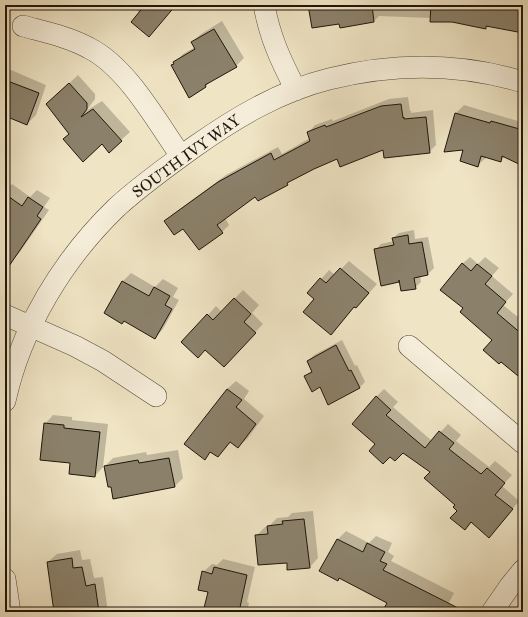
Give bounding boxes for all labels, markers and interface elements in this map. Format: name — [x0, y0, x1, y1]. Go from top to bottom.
street label: SOUTH IVY WAY — [128, 110, 244, 202]

